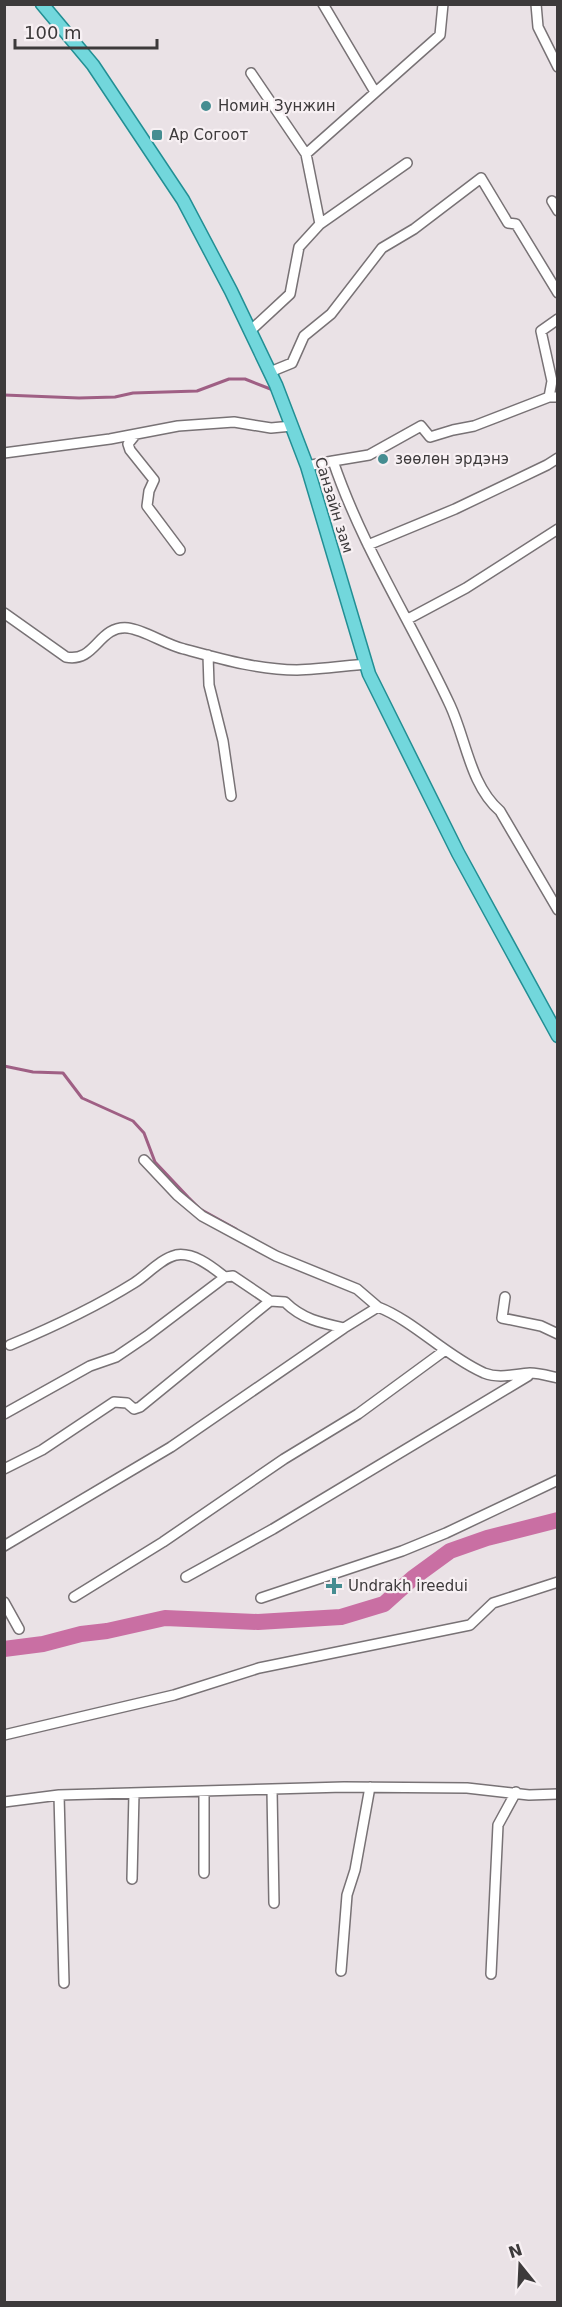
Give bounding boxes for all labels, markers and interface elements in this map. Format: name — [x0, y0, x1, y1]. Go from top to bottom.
scale bar — [15, 12, 158, 50]
text: 100 m — [24, 22, 82, 43]
place label: Номин Зунжин — [218, 97, 335, 115]
marker: Номин Зунжин — [199, 99, 213, 113]
place label: Ар Согоот — [169, 126, 248, 144]
marker: Ар Согоот — [150, 128, 164, 142]
place label: зөөлөн эрдэнэ — [395, 450, 509, 468]
marker: зөөлөн эрдэнэ — [376, 452, 390, 466]
street label: Санзайн зам — [311, 455, 357, 555]
marker: Undrakh ireedui — [325, 1577, 343, 1595]
place label: Undrakh ireedui — [348, 1577, 468, 1595]
north arrow — [490, 2235, 550, 2295]
text: N — [506, 2240, 525, 2262]

